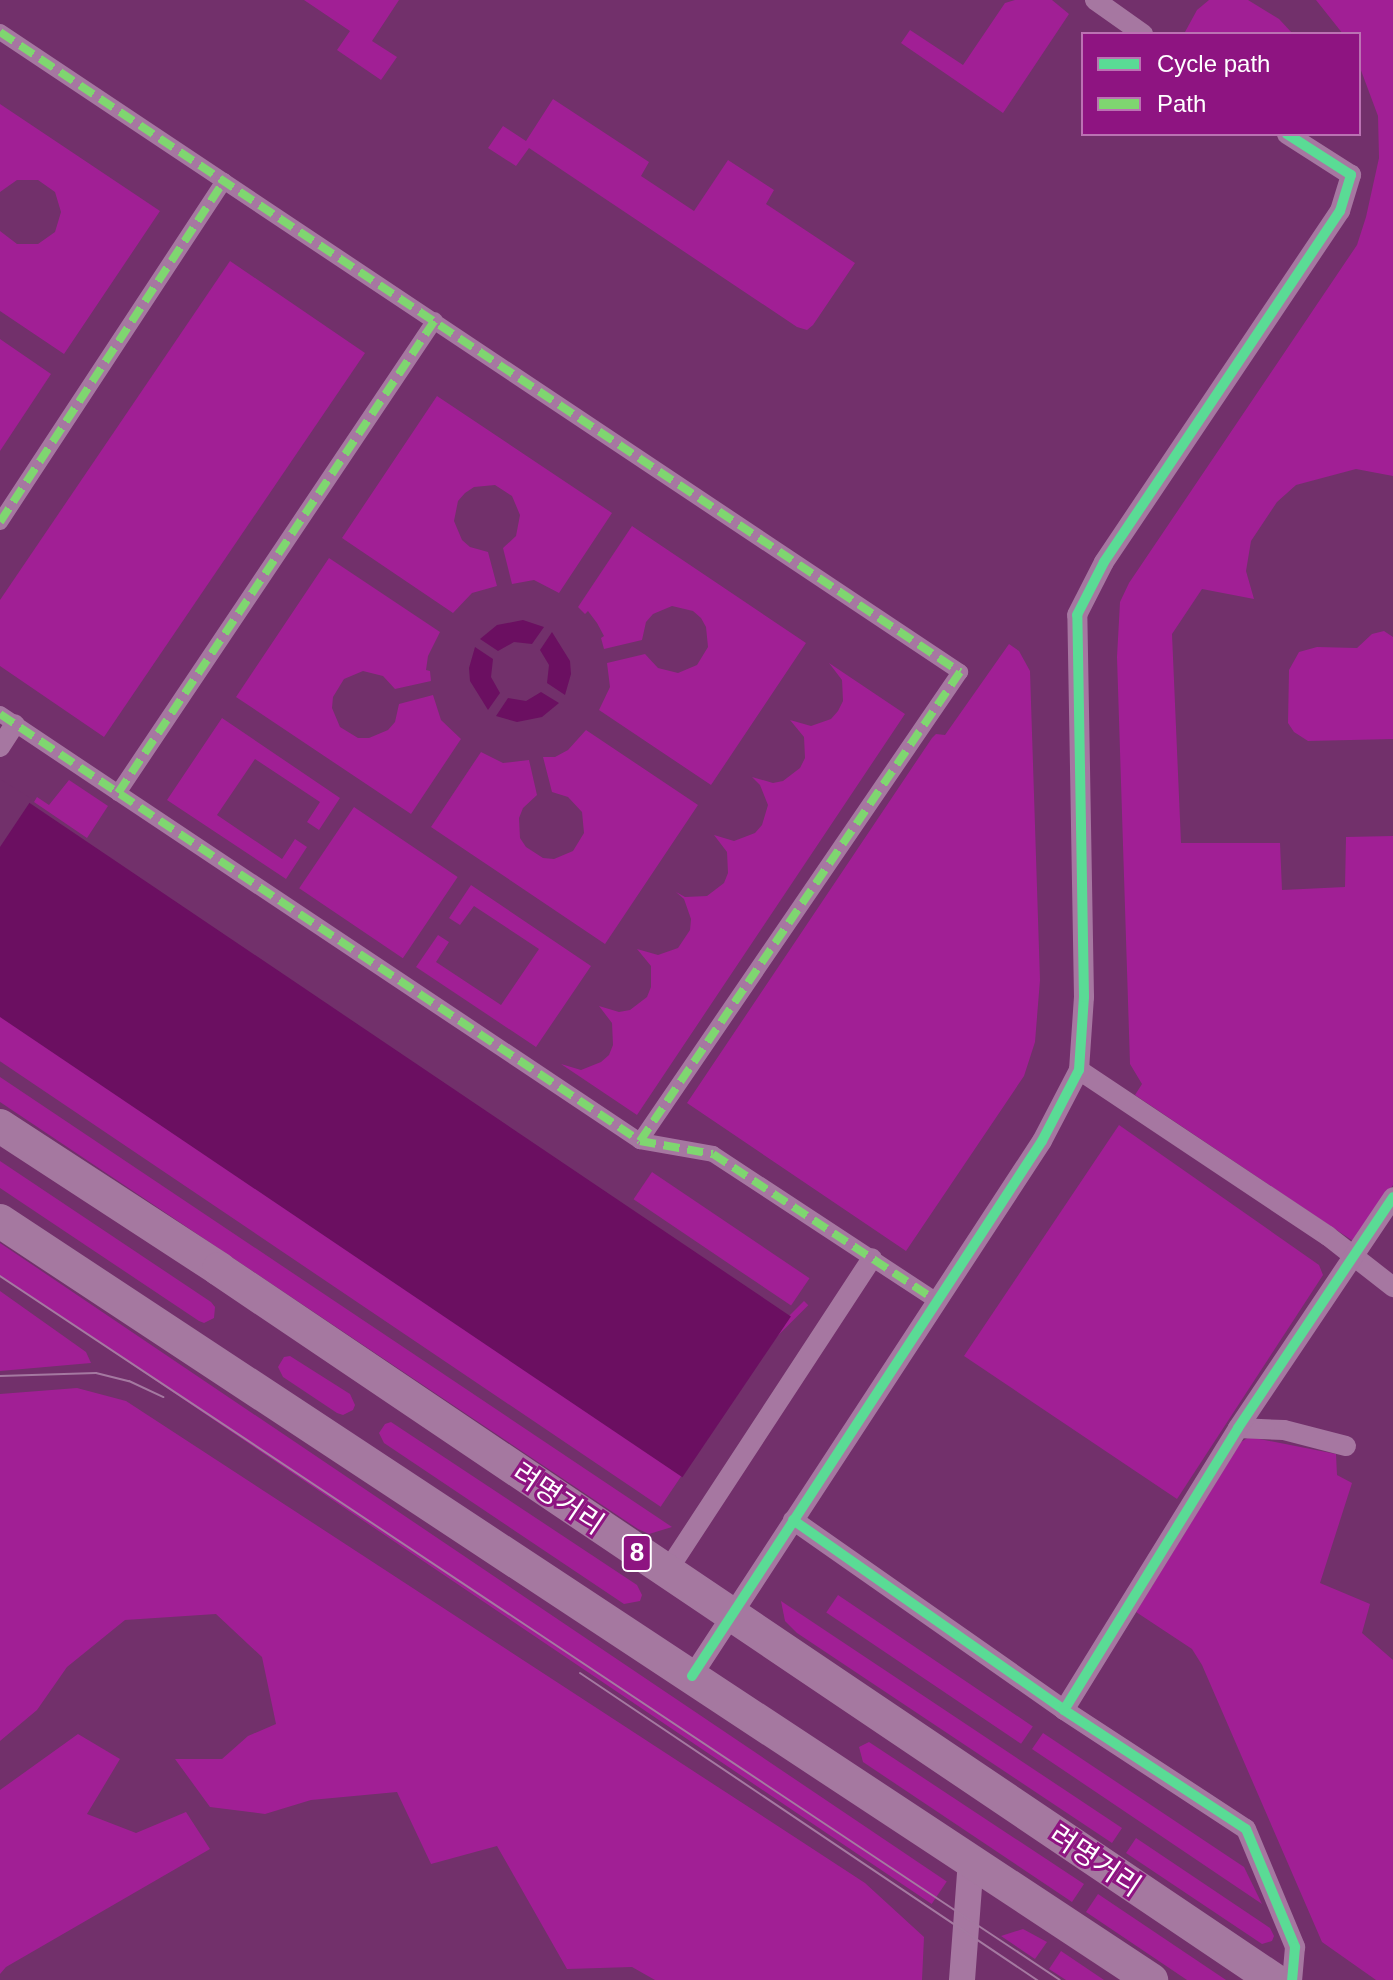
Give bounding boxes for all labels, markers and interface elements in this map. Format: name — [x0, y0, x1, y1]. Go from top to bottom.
legend — [1081, 32, 1361, 136]
text: Cycle path — [1157, 50, 1270, 77]
text: Path — [1157, 90, 1206, 117]
street label: 려명거리 — [506, 1456, 610, 1542]
road number: 8 — [621, 1531, 653, 1575]
street label: 려명거리 — [1043, 1818, 1147, 1904]

